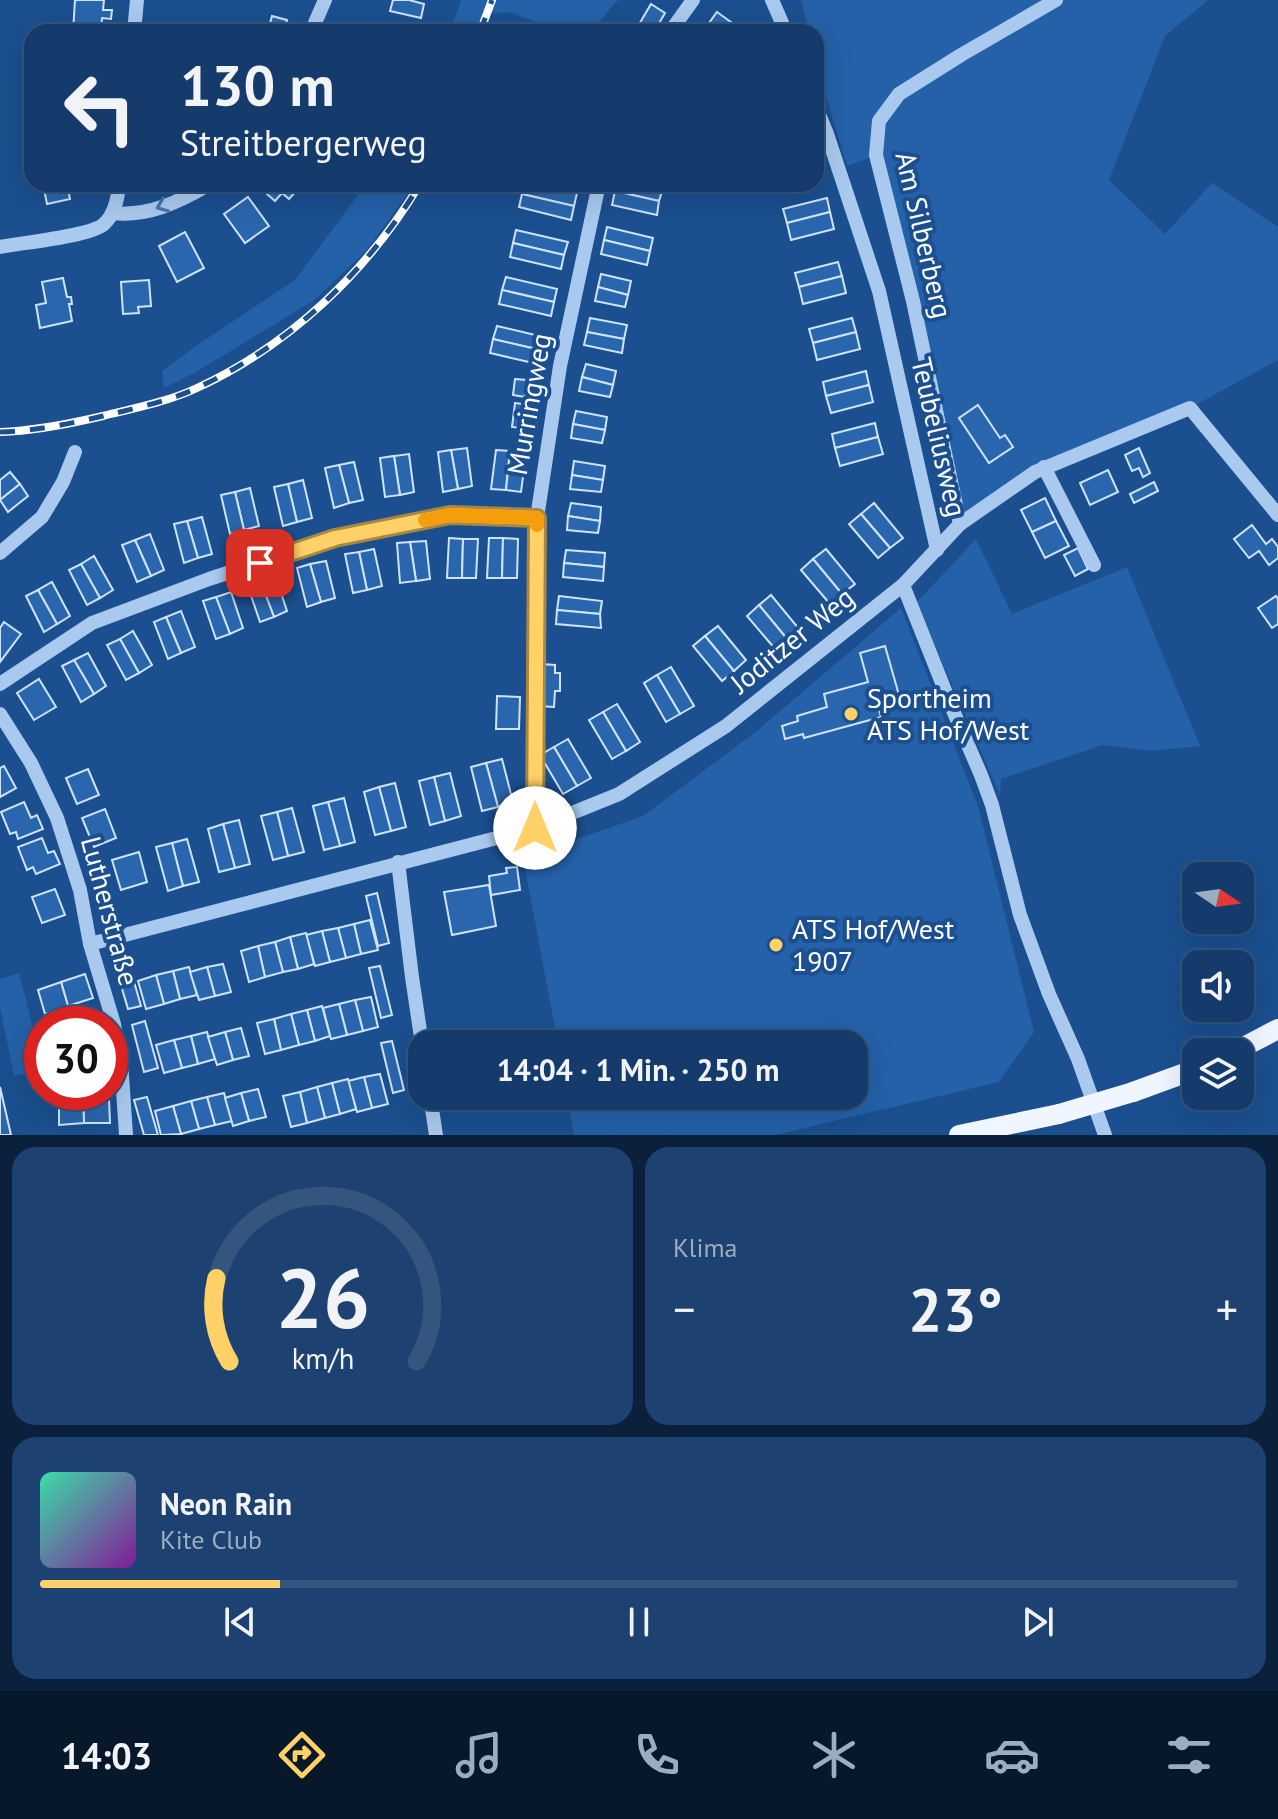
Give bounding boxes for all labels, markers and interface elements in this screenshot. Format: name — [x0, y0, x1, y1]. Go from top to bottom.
text: 130 m — [180, 49, 335, 121]
icon: left — [48, 56, 152, 160]
text: Streitbergerweg — [180, 119, 427, 166]
street label: Am Silberberg — [887, 148, 962, 322]
one-way arrow — [156, 197, 170, 213]
street label: Murringweg — [498, 330, 559, 478]
street label: Teubeliusweg — [903, 354, 976, 520]
pin — [226, 529, 294, 597]
icon: arrive — [238, 541, 282, 585]
street label: Joditzer Weg — [721, 578, 861, 701]
place label: Sportheim ATS Hof/West — [867, 679, 1030, 748]
marker: Sportheim ATS Hof/West — [842, 705, 860, 723]
position arrow — [493, 786, 577, 870]
street label: Lutherstraße — [73, 832, 148, 990]
north arrow — [1182, 862, 1254, 934]
map controls — [1182, 862, 1254, 1110]
place label: ATS Hof/West 1907 — [792, 910, 955, 979]
marker: ATS Hof/West 1907 — [767, 936, 785, 954]
button: sound — [1182, 950, 1254, 1022]
speed limit sign: 30 — [24, 1006, 128, 1110]
button: layers — [1182, 1038, 1254, 1110]
text: 14:04 · 1 Min. · 250 m — [497, 1050, 779, 1089]
text: Klima — [673, 1231, 737, 1264]
text: 26 — [275, 1243, 370, 1351]
text: 23° — [908, 1270, 1003, 1348]
text: − — [673, 1280, 695, 1337]
text: + — [1216, 1280, 1238, 1337]
text: km/h — [291, 1340, 354, 1377]
text: Neon Rain — [160, 1484, 292, 1523]
text: Kite Club — [160, 1523, 262, 1556]
icon: previous — [218, 1600, 262, 1644]
icon: pause — [617, 1600, 661, 1644]
icon: next — [1016, 1600, 1060, 1644]
icon: directions — [274, 1727, 330, 1783]
icon: music — [451, 1727, 507, 1783]
icon: phone — [629, 1727, 685, 1783]
icon: climate — [806, 1727, 862, 1783]
icon: car — [984, 1727, 1040, 1783]
icon: filters — [1161, 1727, 1217, 1783]
text: 14:03 — [61, 1732, 152, 1779]

